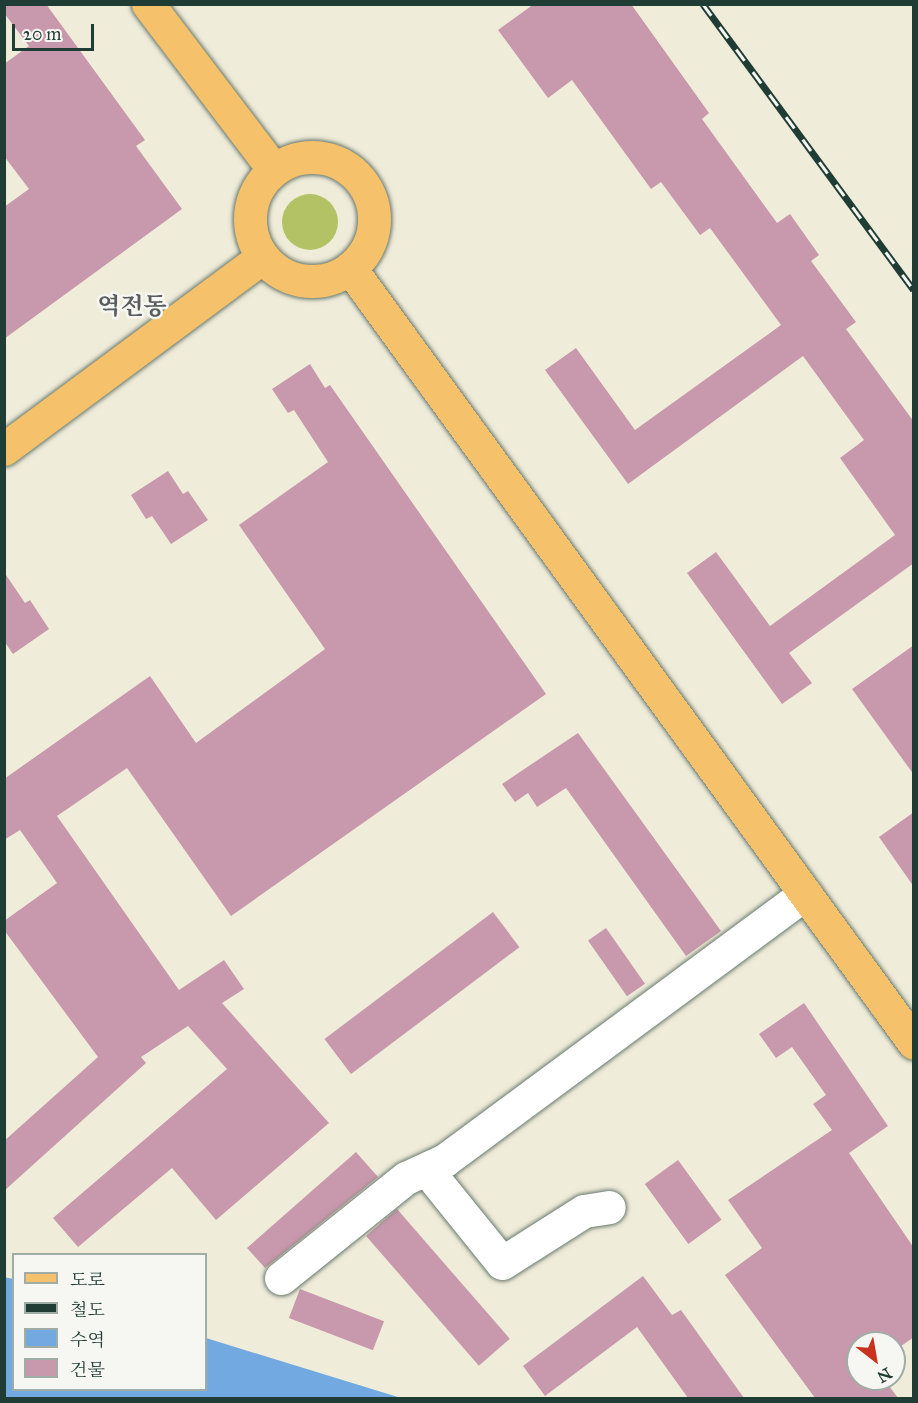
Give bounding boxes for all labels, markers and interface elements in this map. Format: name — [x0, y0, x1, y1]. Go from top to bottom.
scale bar — [15, 12, 98, 50]
text: 20 m — [23, 23, 61, 45]
district label: 역전동 — [97, 293, 167, 321]
legend — [12, 1253, 207, 1391]
text: 도로 — [70, 1269, 105, 1291]
text: 철도 — [70, 1299, 105, 1321]
text: 수역 — [70, 1329, 105, 1351]
north arrow — [846, 1331, 906, 1391]
text: 건물 — [70, 1359, 105, 1381]
text: N — [874, 1363, 895, 1387]

